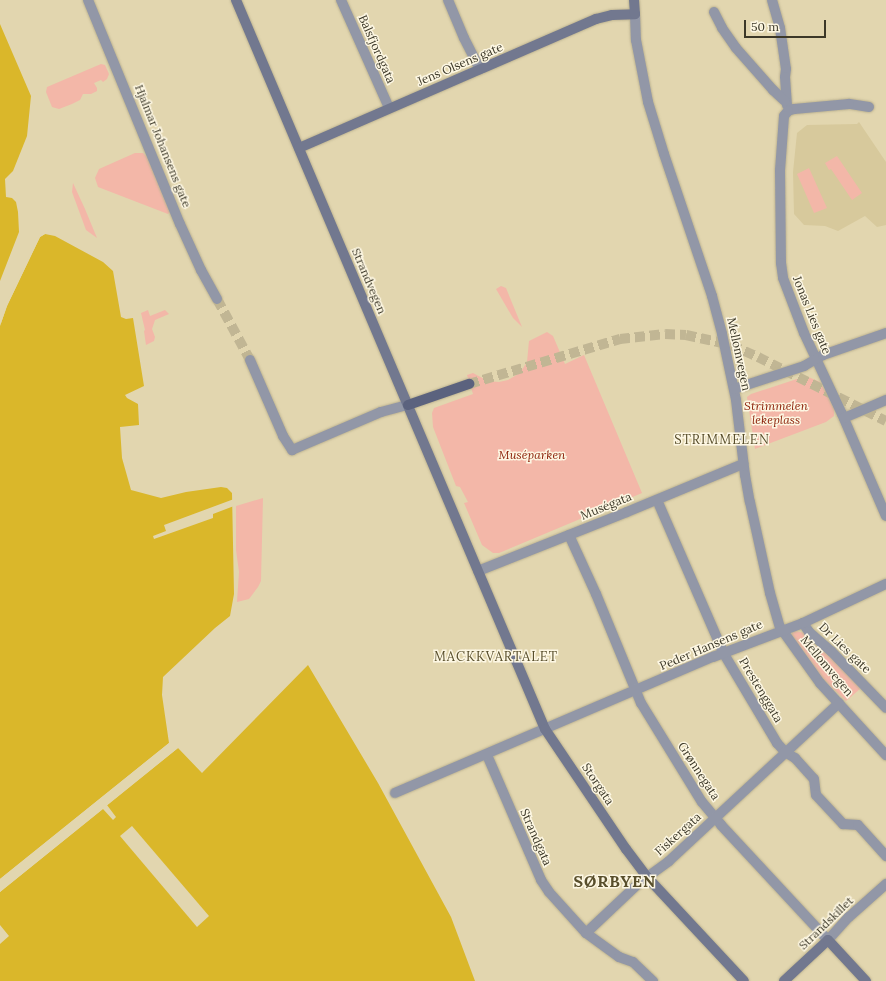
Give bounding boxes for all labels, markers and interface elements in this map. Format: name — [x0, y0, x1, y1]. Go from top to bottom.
scale bar — [746, 12, 828, 38]
street label: Balsfjordgata — [356, 13, 398, 85]
text: 50 m — [751, 19, 779, 34]
street label: Jens Olsens gate — [415, 39, 505, 89]
street label: Hjalmar Johansens gate — [132, 83, 194, 209]
street label: Strandvegen — [349, 246, 389, 316]
street label: Jonas Lies gate — [790, 274, 834, 356]
street label: Mellomvegen — [724, 316, 754, 392]
park label: Strimmelen lekeplass — [744, 399, 808, 427]
district label: STRIMMELEN — [674, 432, 770, 448]
park label: Muséparken — [498, 448, 566, 462]
street label: Muségata — [578, 489, 634, 523]
street label: Peder Hansens gate — [657, 617, 765, 673]
street label: Dr Lies gate — [816, 620, 874, 676]
street label: Mellomvegen — [798, 633, 856, 699]
district label: MACKKVARTALET — [434, 649, 558, 665]
street label: Prestenggata — [736, 655, 786, 725]
street label: Grønnegata — [675, 739, 723, 803]
street label: Storgata — [579, 760, 617, 808]
street label: Strandgata — [517, 806, 555, 868]
street label: Fiskergata — [652, 810, 704, 858]
district label: SØRBYEN — [574, 871, 656, 891]
street label: Strandskillet — [796, 893, 856, 953]

